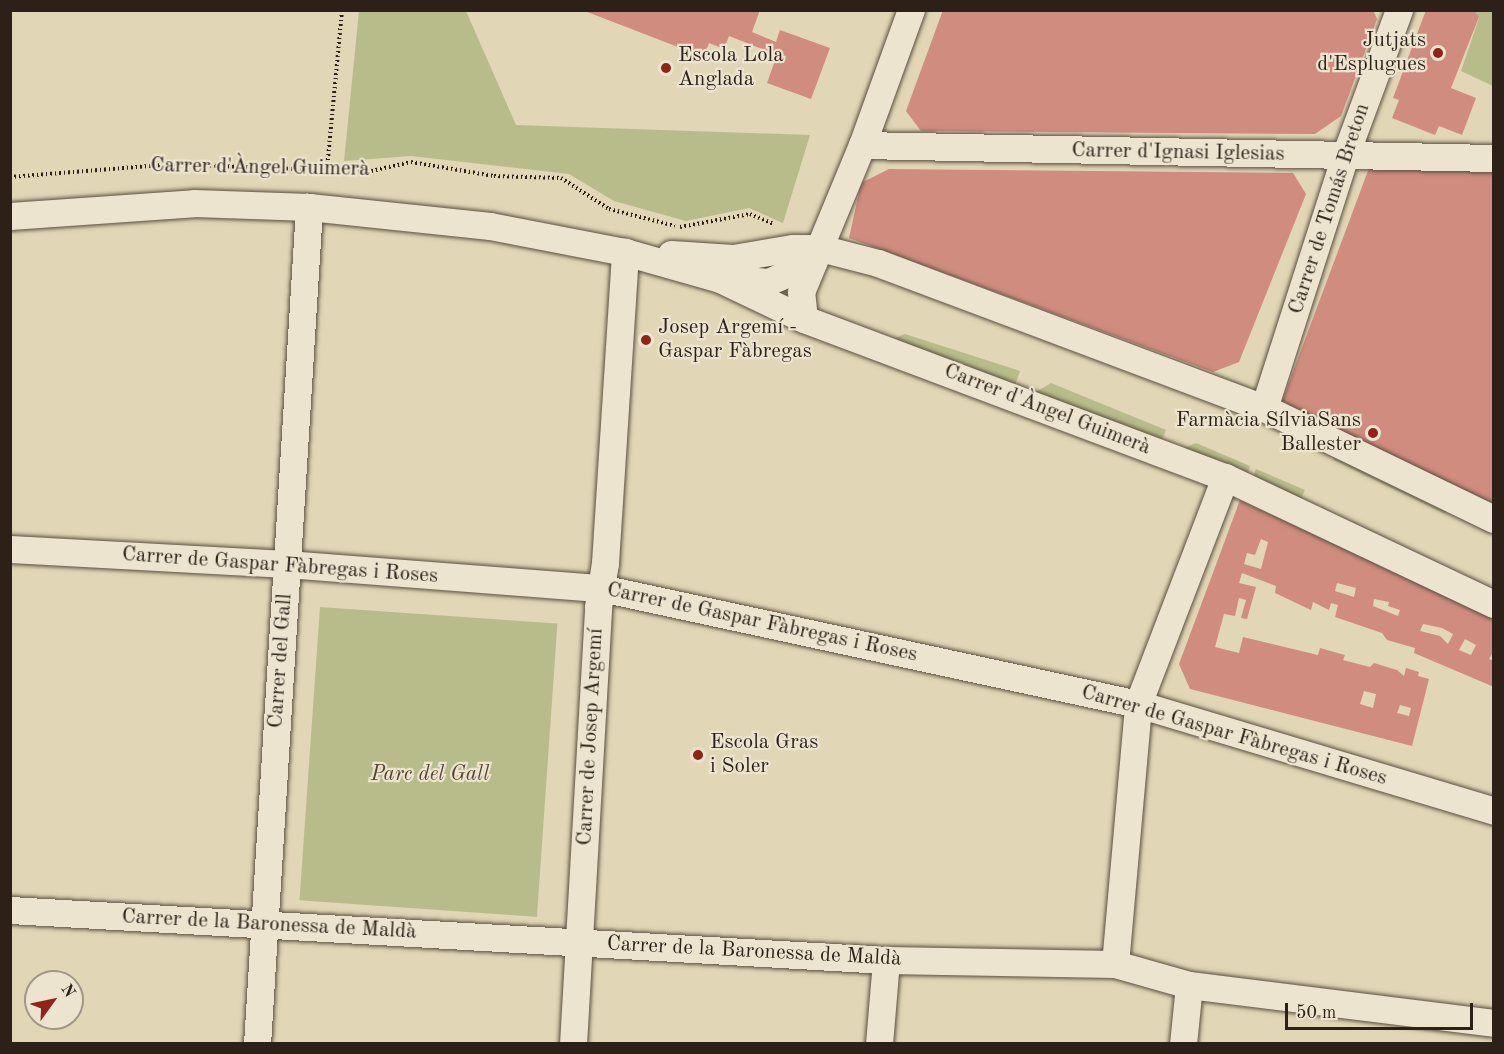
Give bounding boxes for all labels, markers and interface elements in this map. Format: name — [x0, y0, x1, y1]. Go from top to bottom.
place label: Jutjats d'Esplugues — [1317, 28, 1426, 78]
place label: Escola Lola Anglada — [678, 43, 784, 93]
marker: Jutjats d'Esplugues — [1431, 46, 1445, 60]
marker: Escola Lola Anglada — [659, 61, 673, 75]
street label: Carrer de Tomás Breton — [1284, 100, 1376, 318]
street label: Carrer d'Ignasi Iglesias — [1071, 139, 1285, 167]
street label: Carrer d'Àngel Guimerà — [150, 153, 370, 183]
place label: Josep Argemí - Gaspar Fàbregas — [658, 315, 812, 365]
marker: Josep Argemí - Gaspar Fàbregas — [639, 333, 653, 347]
street label: Carrer d'Àngel Guimerà — [940, 359, 1154, 461]
place label: Farmàcia SílviaSans Ballester — [1176, 408, 1361, 458]
marker: Farmàcia SílviaSans Ballester — [1366, 426, 1380, 440]
street label: Carrer de Gaspar Fàbregas i Roses — [121, 542, 439, 590]
street label: Carrer de Gaspar Fàbregas i Roses — [604, 578, 920, 668]
street label: Carrer del Gall — [264, 593, 298, 729]
street label: Carrer de Josep Argemí — [573, 628, 609, 846]
street label: Carrer de Gaspar Fàbregas i Roses — [1078, 680, 1390, 792]
place label: Escola Gras i Soler — [710, 730, 818, 780]
marker: Escola Gras i Soler — [691, 748, 705, 762]
park label: Parc del Gall — [371, 762, 489, 788]
street label: Carrer de la Baronessa de Maldà — [121, 905, 417, 945]
street label: Carrer de la Baronessa de Maldà — [606, 932, 902, 972]
north arrow — [24, 970, 84, 1030]
text: N — [57, 982, 77, 1001]
scale bar — [1288, 991, 1476, 1029]
text: 50 m — [1296, 1004, 1336, 1022]

